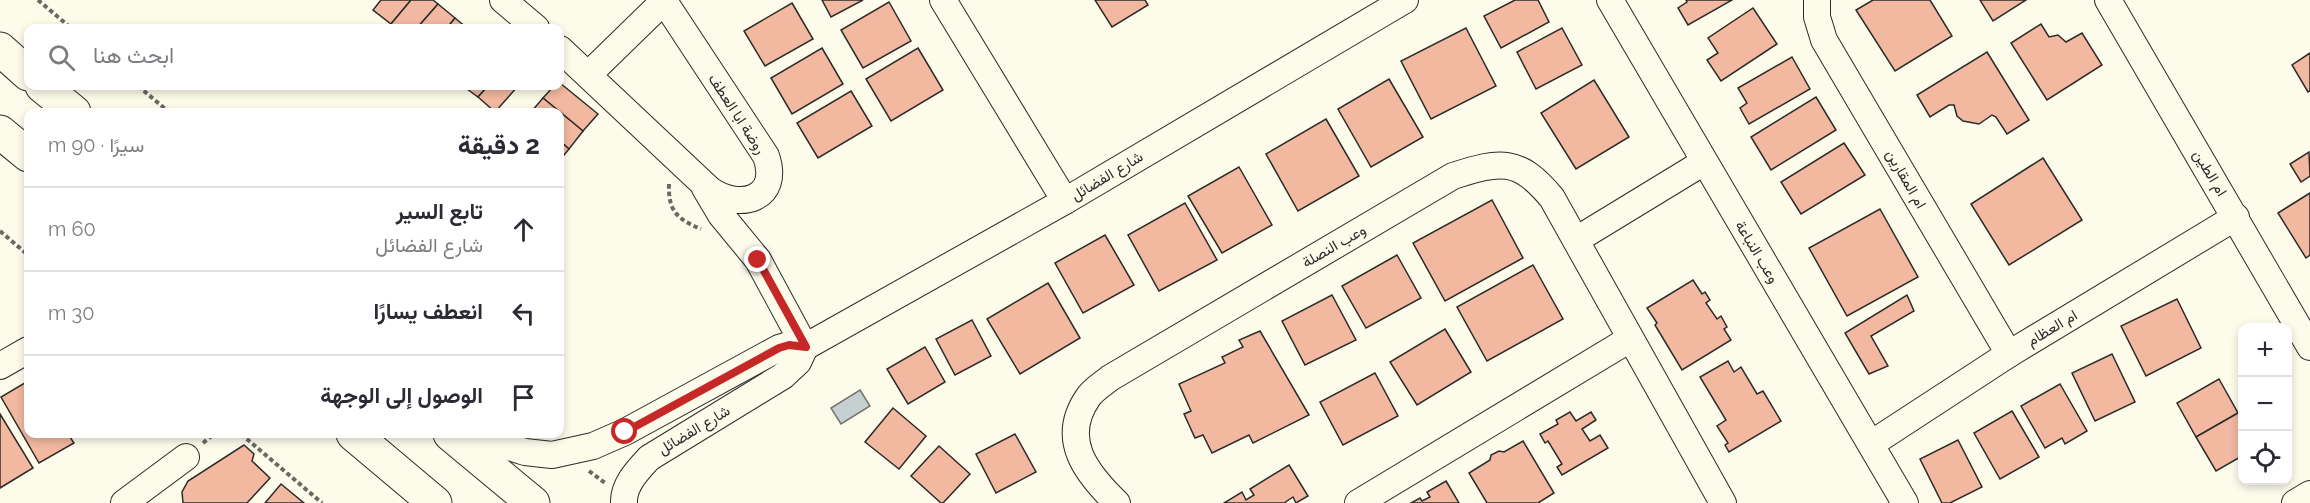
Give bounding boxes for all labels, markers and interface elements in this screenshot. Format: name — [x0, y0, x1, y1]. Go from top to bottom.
search box — [24, 24, 564, 90]
icon: search — [45, 41, 78, 74]
text: ابحث هنا — [93, 42, 174, 68]
street label: روضة ابا العطف — [704, 71, 770, 157]
text: 2 دقيقة — [458, 130, 540, 160]
text: سيرًا · 90 m — [48, 133, 144, 157]
street label: ام المقارين — [1881, 146, 1930, 212]
street label: شارع الفضائل — [1068, 147, 1147, 206]
street label: ام الطين — [2188, 147, 2231, 200]
text: تابع السير — [396, 198, 483, 224]
icon: ahead — [507, 213, 540, 246]
text: 60 m — [48, 217, 96, 241]
street label: وعب النباعة — [1731, 217, 1783, 287]
street label: وعب النصلة — [1299, 221, 1369, 271]
text: شارع الفضائل — [375, 233, 483, 257]
route end — [744, 246, 770, 272]
icon: left — [507, 297, 540, 330]
text: انعطف يسارًا — [374, 298, 483, 324]
text: 30 m — [48, 301, 94, 325]
street label: ام العظام — [2024, 306, 2081, 351]
map controls — [2238, 323, 2292, 485]
button: + — [2238, 323, 2292, 377]
button: − — [2238, 377, 2292, 431]
icon: arrive — [507, 381, 540, 414]
text: الوصول إلى الوجهة — [320, 382, 483, 408]
street label: شارع الفضائل — [655, 401, 734, 460]
route start — [611, 418, 637, 444]
button: locate — [2238, 431, 2292, 485]

